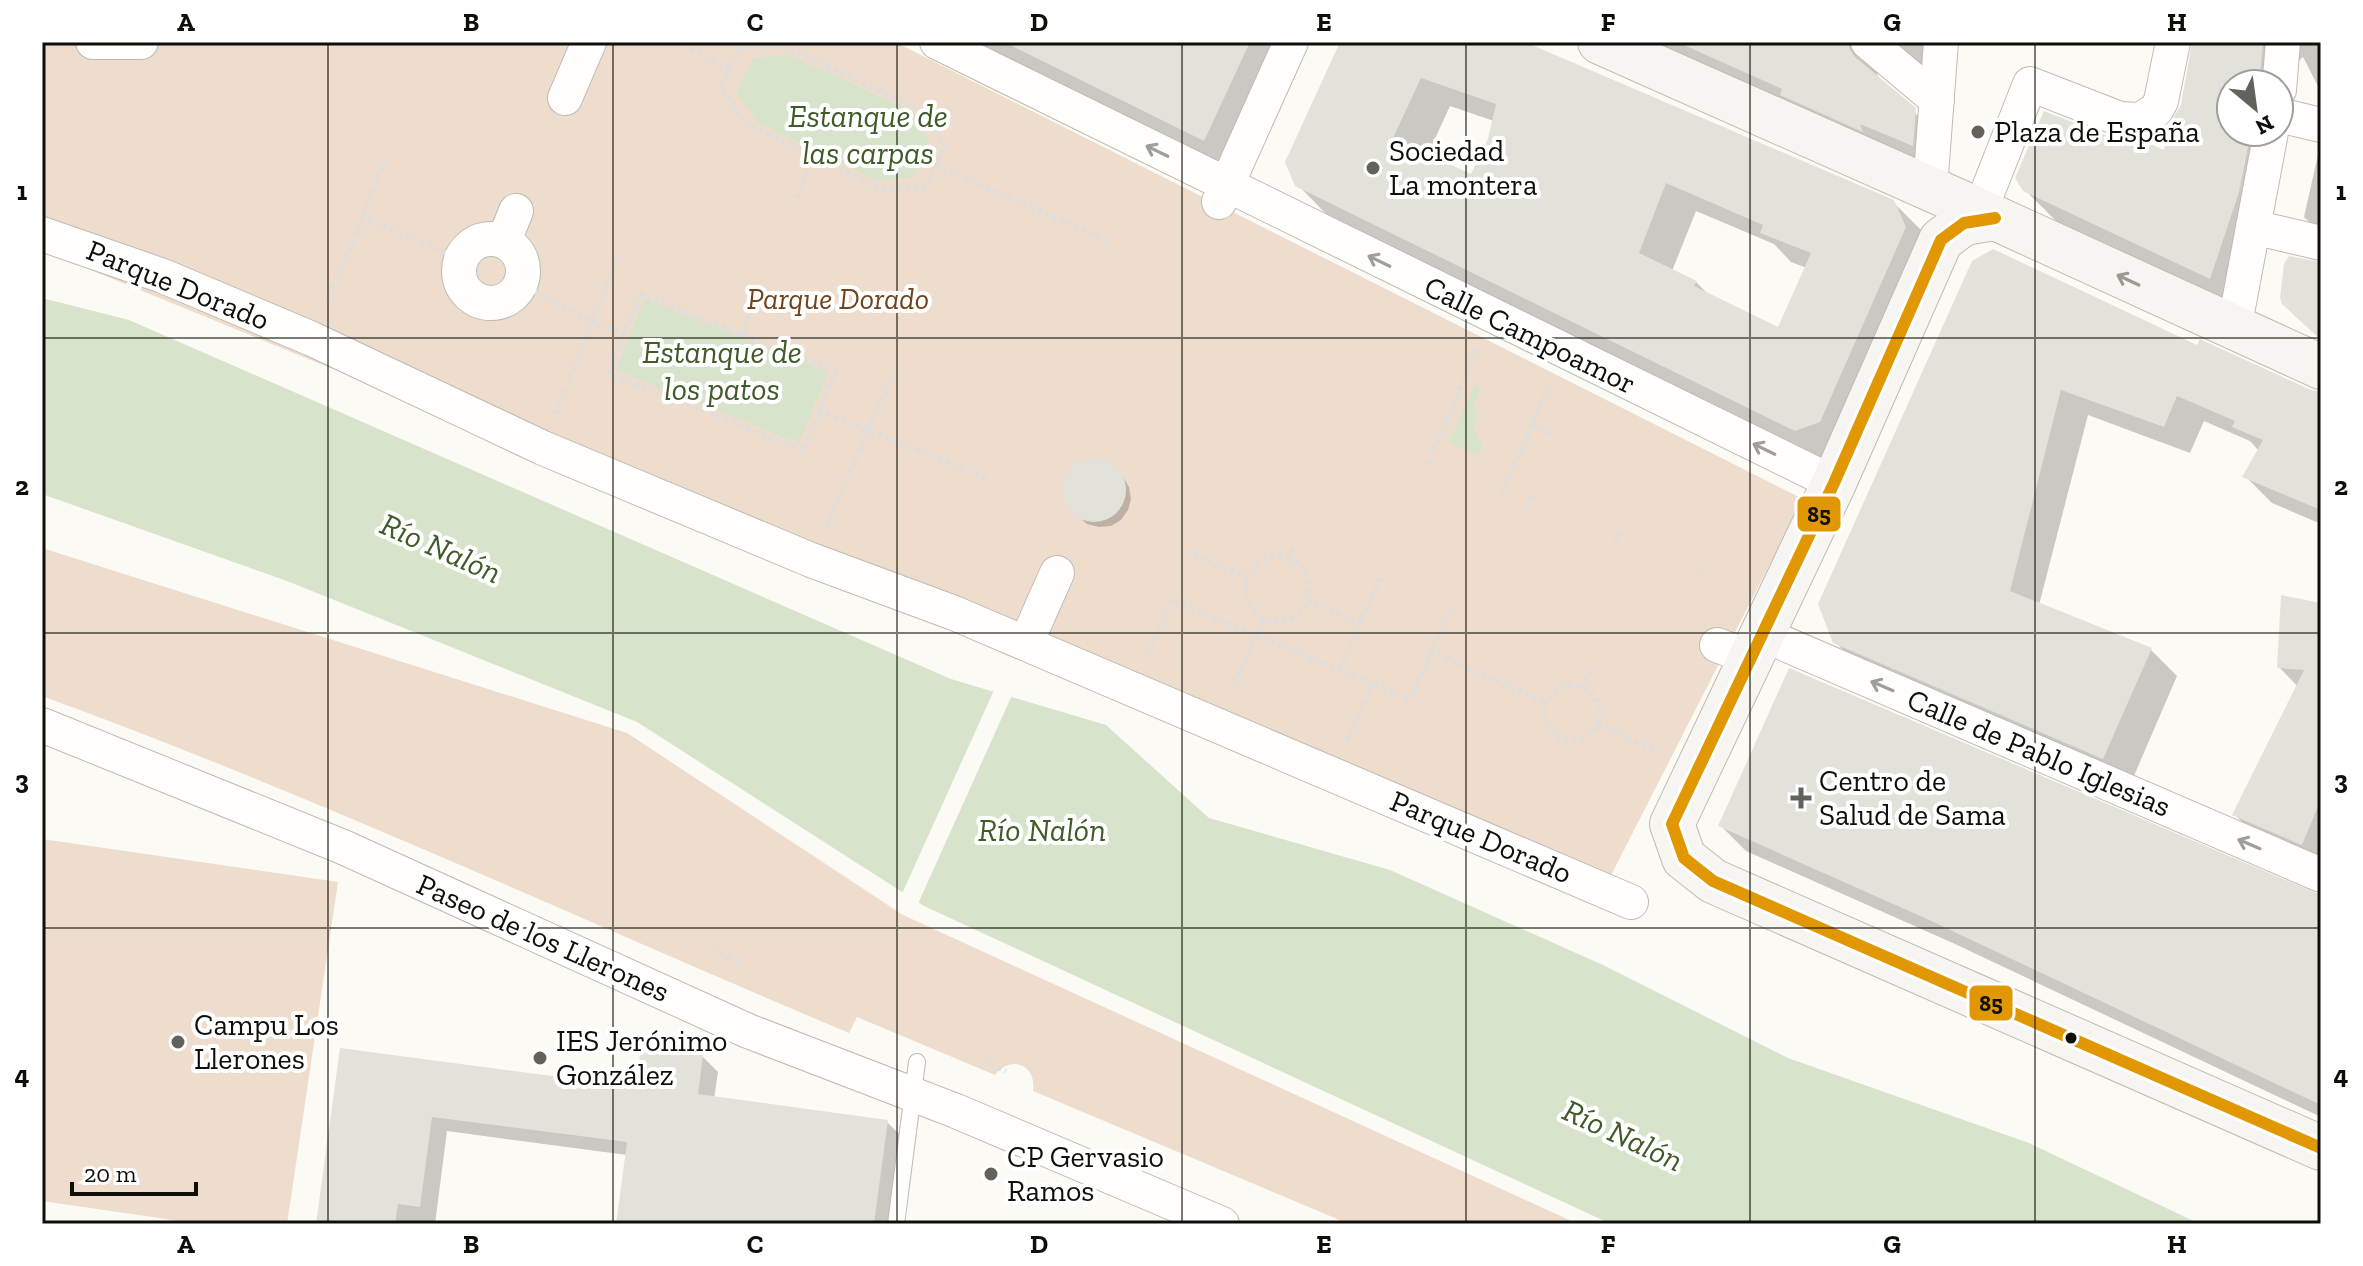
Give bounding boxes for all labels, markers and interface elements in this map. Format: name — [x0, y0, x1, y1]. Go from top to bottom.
text: A — [177, 6, 195, 38]
text: B — [463, 6, 479, 38]
text: C — [747, 6, 763, 38]
text: D — [1030, 6, 1048, 38]
text: E — [1316, 6, 1332, 38]
text: F — [1601, 6, 1616, 38]
text: G — [1883, 6, 1901, 38]
text: H — [2167, 6, 2187, 38]
north arrow — [2215, 68, 2295, 148]
water label: Estanque de las carpas — [788, 97, 948, 172]
text: N — [2250, 109, 2278, 141]
place label: Plaza de España — [1994, 114, 2200, 150]
marker: Plaza de España — [1969, 123, 1987, 141]
place label: Sociedad La montera — [1389, 133, 1537, 203]
one-way arrow — [1145, 143, 1169, 158]
marker: Sociedad La montera — [1364, 159, 1382, 177]
text: 1 — [17, 175, 28, 207]
text: 1 — [2336, 175, 2347, 207]
street label: Parque Dorado — [82, 232, 274, 338]
one-way arrow — [1368, 252, 1392, 268]
street label: Calle Campoamor — [1418, 268, 1642, 402]
one-way arrow — [2116, 272, 2140, 287]
park label: Parque Dorado — [747, 281, 929, 317]
water label: Estanque de los patos — [642, 333, 802, 408]
one-way arrow — [1752, 441, 1776, 456]
text: 2 — [15, 470, 29, 502]
text: 2 — [2334, 470, 2348, 502]
line badge: 85 — [1796, 495, 1842, 533]
text: 85 — [1807, 501, 1831, 528]
water label: Río Nalón — [375, 505, 507, 591]
one-way arrow — [1870, 677, 1895, 692]
street label: Calle de Pablo Iglesias — [1902, 681, 2176, 825]
place label: Centro de Salud de Sama — [1819, 763, 2006, 833]
text: 3 — [15, 764, 29, 796]
text: 3 — [2334, 764, 2348, 796]
street label: Parque Dorado — [1385, 783, 1577, 891]
marker: Centro de Salud de Sama — [1790, 787, 1812, 809]
water label: Río Nalón — [978, 811, 1106, 849]
one-way arrow — [2238, 836, 2262, 851]
street label: Paseo de los Llerones — [411, 866, 675, 1010]
line badge: 85 — [1968, 984, 2014, 1022]
text: 85 — [1979, 990, 2003, 1017]
place label: Campu Los Llerones — [194, 1007, 339, 1077]
place label: IES Jerónimo González — [556, 1023, 727, 1093]
unlabelled marker — [2063, 1030, 2079, 1046]
marker: Campu Los Llerones — [169, 1033, 187, 1051]
marker: IES Jerónimo González — [531, 1049, 549, 1067]
text: 4 — [15, 1059, 30, 1091]
text: 4 — [2334, 1059, 2349, 1091]
water label: Río Nalón — [1557, 1091, 1689, 1179]
place label: CP Gervasio Ramos — [1007, 1139, 1164, 1209]
scale bar — [72, 1146, 196, 1196]
text: 20 m — [84, 1159, 137, 1188]
marker: CP Gervasio Ramos — [982, 1165, 1000, 1183]
text: A — [177, 1228, 195, 1260]
text: B — [463, 1228, 479, 1260]
text: C — [747, 1228, 763, 1260]
text: D — [1030, 1228, 1048, 1260]
text: E — [1316, 1228, 1332, 1260]
text: F — [1601, 1228, 1616, 1260]
text: G — [1883, 1228, 1901, 1260]
text: H — [2167, 1228, 2187, 1260]

